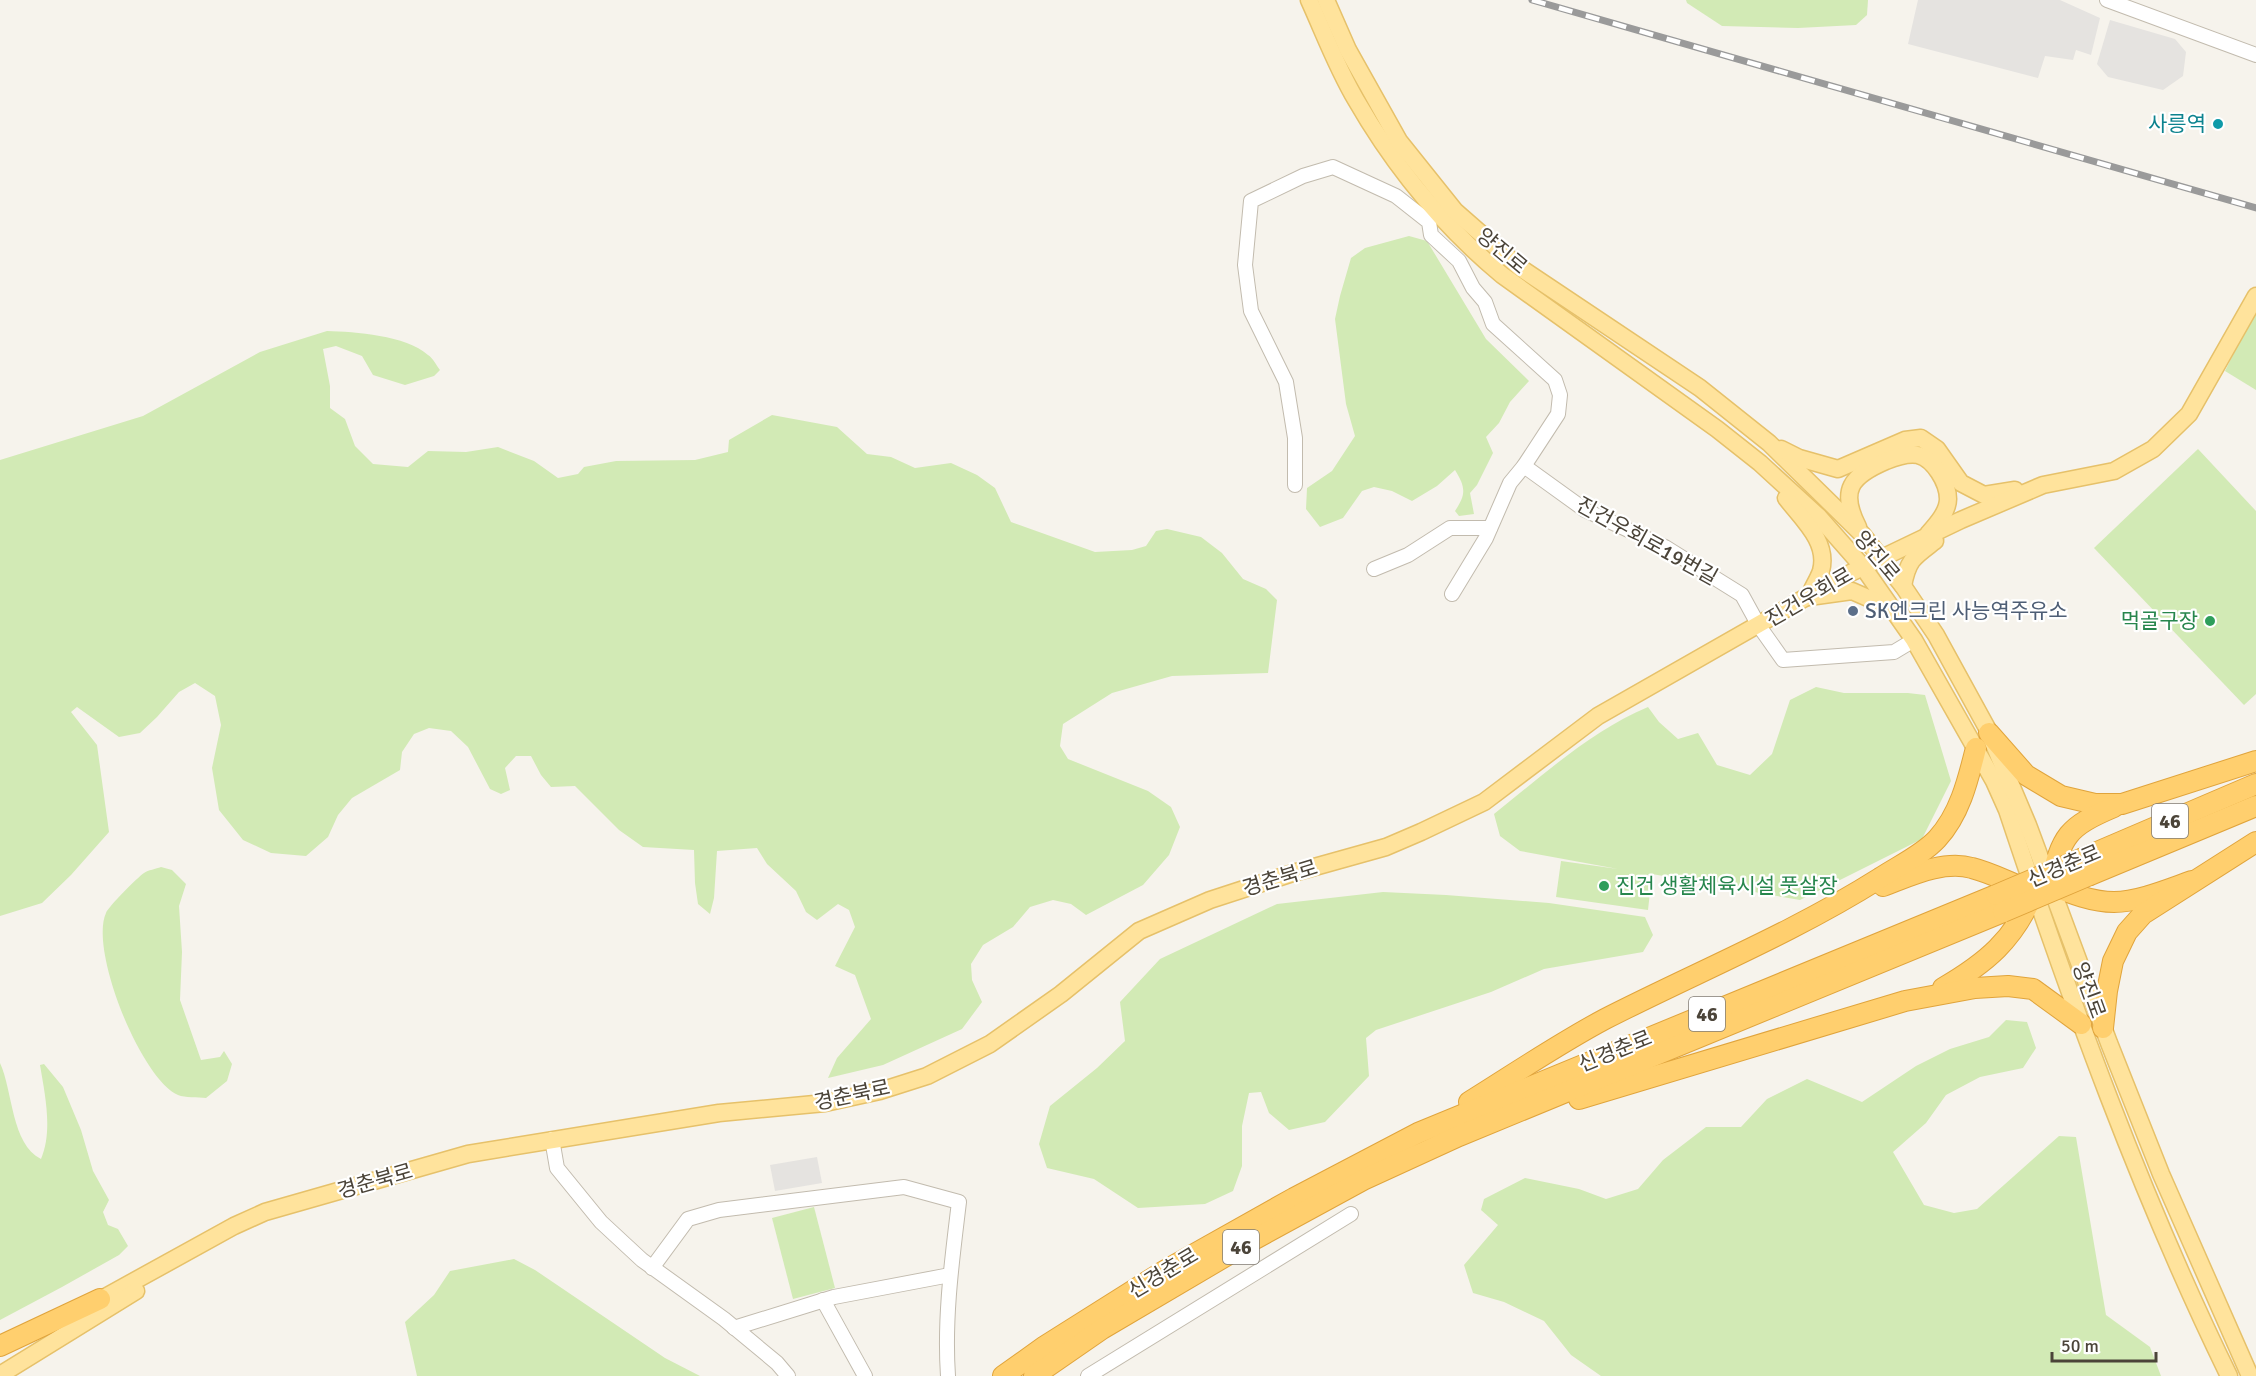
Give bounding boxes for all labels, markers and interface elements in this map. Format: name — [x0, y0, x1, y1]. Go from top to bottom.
place label: 사릉역 — [2148, 111, 2206, 137]
marker: 사릉역 — [2211, 117, 2225, 131]
street label: 양진로 — [1471, 222, 1533, 280]
street label: 진건우회로19번길 — [1572, 491, 1722, 591]
street label: 양진로 — [1848, 525, 1906, 587]
street label: 진건우회로 — [1761, 562, 1857, 632]
place label: SK엔크린 사능역주유소 — [1865, 598, 2068, 624]
marker: SK엔크린 사능역주유소 — [1846, 604, 1860, 618]
place label: 먹골구장 — [2121, 608, 2198, 634]
marker: 먹골구장 — [2203, 614, 2217, 628]
road number: 46 — [2152, 804, 2188, 838]
street label: 신경춘로 — [2023, 839, 2105, 893]
street label: 경춘북로 — [1239, 854, 1321, 902]
place label: 진건 생활체육시설 풋살장 — [1616, 873, 1838, 899]
marker: 진건 생활체육시설 풋살장 — [1597, 879, 1611, 893]
street label: 양진로 — [2067, 958, 2111, 1022]
road number: 46 — [1689, 997, 1725, 1031]
street label: 신경춘로 — [1574, 1024, 1656, 1078]
street label: 경춘북로 — [812, 1074, 892, 1116]
street label: 경춘북로 — [334, 1158, 416, 1204]
road number: 46 — [1223, 1230, 1259, 1264]
street label: 신경춘로 — [1123, 1242, 1203, 1304]
scale bar — [2052, 1325, 2156, 1363]
text: 50 m — [2061, 1335, 2099, 1357]

